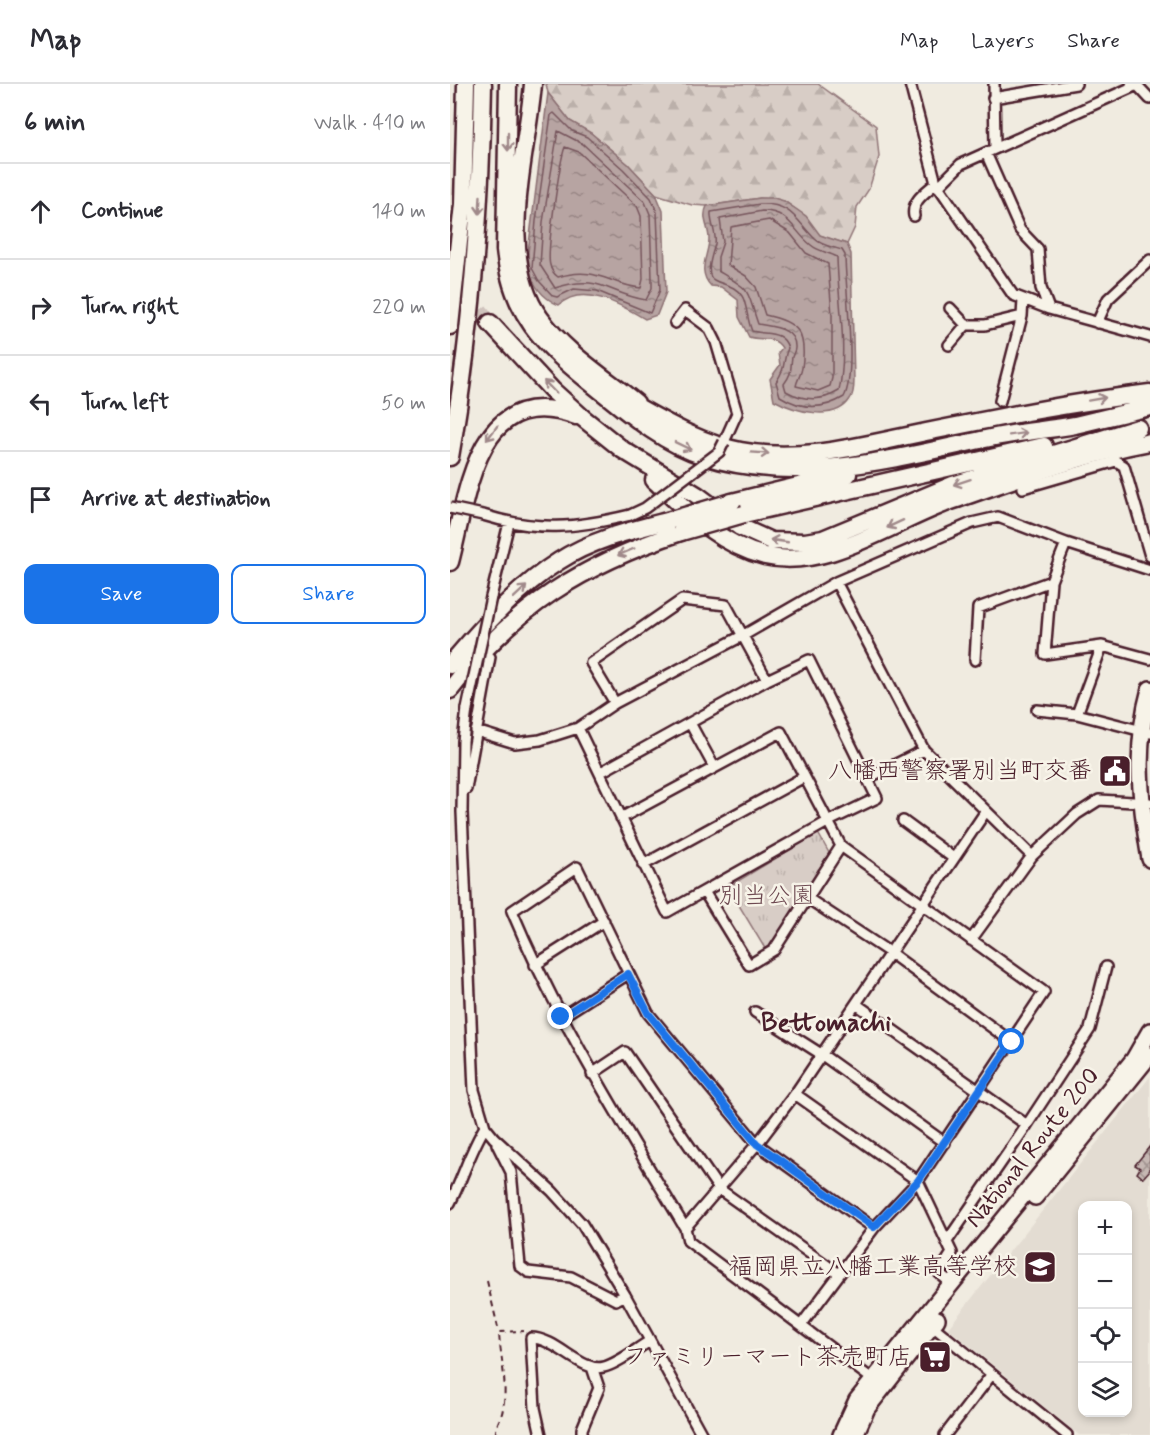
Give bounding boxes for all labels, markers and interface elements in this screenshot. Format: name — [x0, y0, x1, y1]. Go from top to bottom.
text: Map — [30, 23, 81, 60]
text: Map — [900, 27, 938, 55]
text: Layers — [971, 27, 1034, 55]
text: Share — [1067, 27, 1120, 55]
text: 6 min — [24, 106, 86, 140]
text: Walk · 410 m — [314, 110, 426, 137]
one-way arrow — [502, 132, 514, 152]
icon: ahead — [24, 195, 57, 228]
one-way arrow — [474, 195, 485, 215]
text: Continue — [81, 197, 163, 225]
text: 140 m — [372, 198, 426, 225]
icon: right — [24, 291, 57, 324]
text: Turn right — [81, 293, 179, 321]
text: 220 m — [372, 294, 426, 321]
one-way arrow — [542, 379, 557, 394]
icon: left — [24, 387, 57, 420]
text: Turn left — [81, 389, 169, 417]
text: 50 m — [381, 390, 426, 417]
one-way arrow — [1087, 394, 1106, 405]
one-way arrow — [486, 424, 498, 440]
one-way arrow — [1008, 428, 1028, 439]
one-way arrow — [674, 441, 692, 453]
one-way arrow — [750, 448, 770, 459]
one-way arrow — [953, 477, 972, 488]
icon: arrive — [24, 483, 57, 516]
text: Arrive at destination — [81, 485, 271, 513]
one-way arrow — [886, 518, 904, 530]
one-way arrow — [769, 536, 789, 547]
one-way arrow — [618, 547, 636, 558]
button: Save — [24, 564, 219, 624]
button: Share — [231, 564, 426, 624]
one-way arrow — [512, 585, 527, 599]
public building icon: 八幡西警察署別当町交番 — [1097, 753, 1133, 789]
place label: 八幡西警察署別当町交番 — [828, 756, 1092, 787]
park label: 別当公園 — [719, 881, 815, 912]
route end — [547, 1003, 573, 1029]
district label: Bettomachi — [761, 1007, 891, 1041]
route start — [998, 1028, 1024, 1054]
street label: National Route 200 — [959, 1062, 1107, 1234]
map controls — [1078, 1201, 1132, 1417]
button: + — [1078, 1201, 1132, 1255]
school or university icon: 福岡県立八幡工業高等学校 — [1022, 1249, 1058, 1285]
place label: 福岡県立八幡工業高等学校 — [729, 1252, 1017, 1283]
button: − — [1078, 1255, 1132, 1309]
button: locate — [1078, 1309, 1132, 1363]
supermarket icon: ファミリーマート茶売町店 — [917, 1339, 953, 1375]
place label: ファミリーマート茶売町店 — [624, 1342, 912, 1373]
button: layers — [1078, 1363, 1132, 1417]

